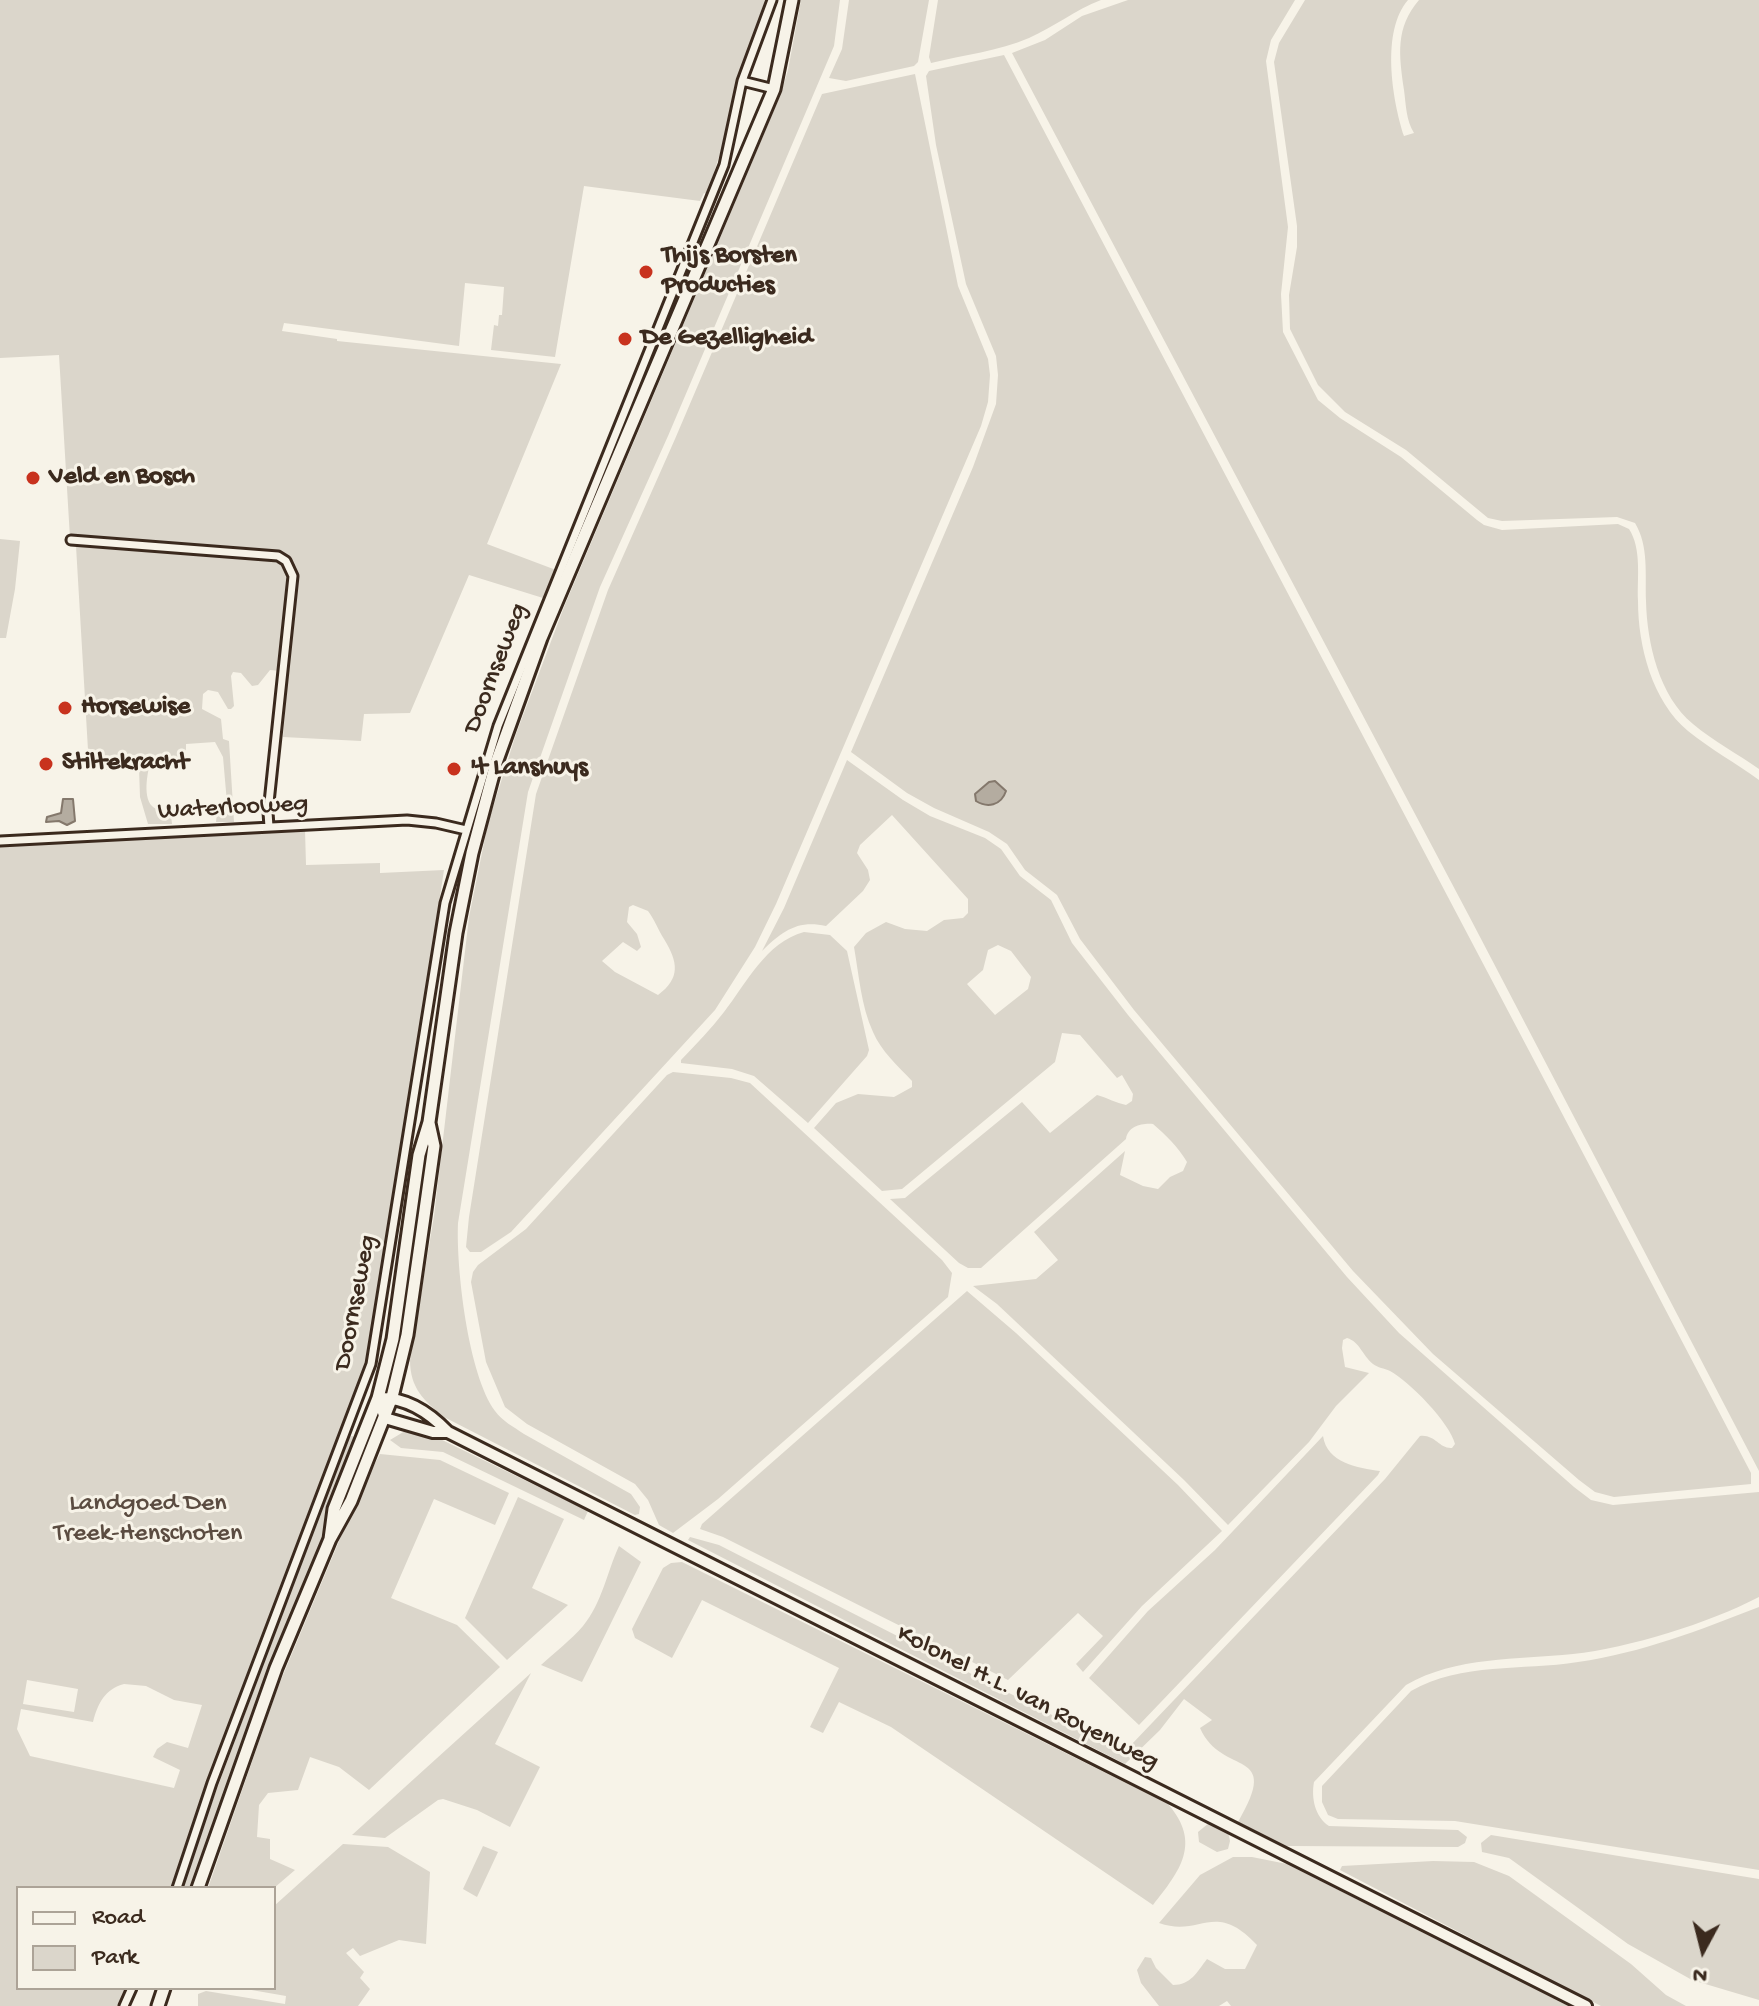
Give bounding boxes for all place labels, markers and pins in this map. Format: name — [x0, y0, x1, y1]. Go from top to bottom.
place label: Thijs Borsten Producties — [662, 241, 797, 302]
marker: Thijs Borsten Producties — [637, 263, 655, 281]
place label: De Gezelligheid — [641, 323, 812, 355]
marker: De Gezelligheid — [616, 330, 634, 348]
place label: Veld en Bosch — [49, 462, 195, 494]
marker: Veld en Bosch — [24, 469, 42, 487]
place label: Horsewise — [81, 692, 190, 724]
marker: Horsewise — [56, 699, 74, 717]
place label: Stiltekracht — [62, 748, 189, 780]
place label: 't Lanshuys — [470, 753, 588, 785]
marker: Stiltekracht — [37, 755, 55, 773]
marker: 't Lanshuys — [445, 760, 463, 778]

